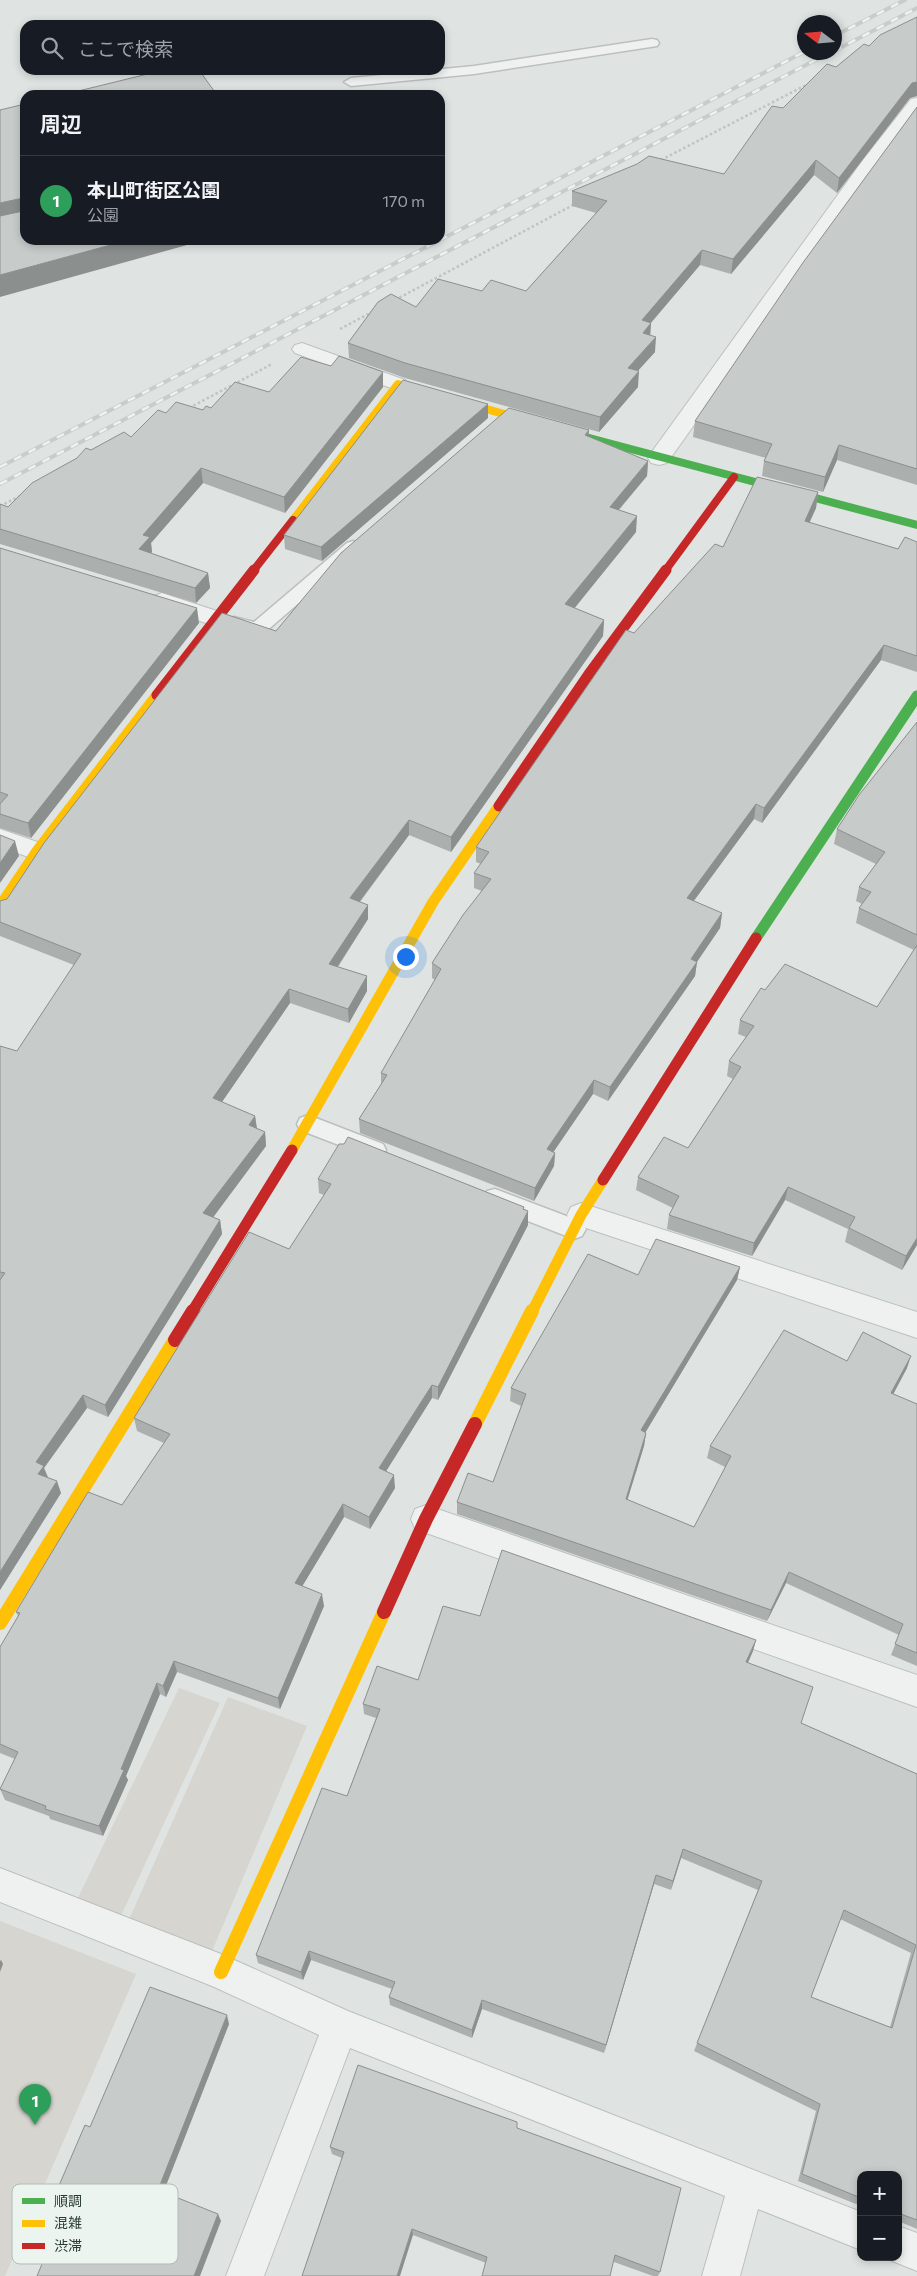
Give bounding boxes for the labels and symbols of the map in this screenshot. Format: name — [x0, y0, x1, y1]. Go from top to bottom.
north arrow — [797, 15, 842, 60]
your location — [393, 944, 419, 970]
pin: 1 — [19, 2084, 51, 2125]
legend — [12, 2184, 178, 2264]
text: 順調 — [54, 2192, 82, 2209]
text: 混雑 — [54, 2214, 82, 2231]
text: 渋滞 — [54, 2237, 82, 2254]

